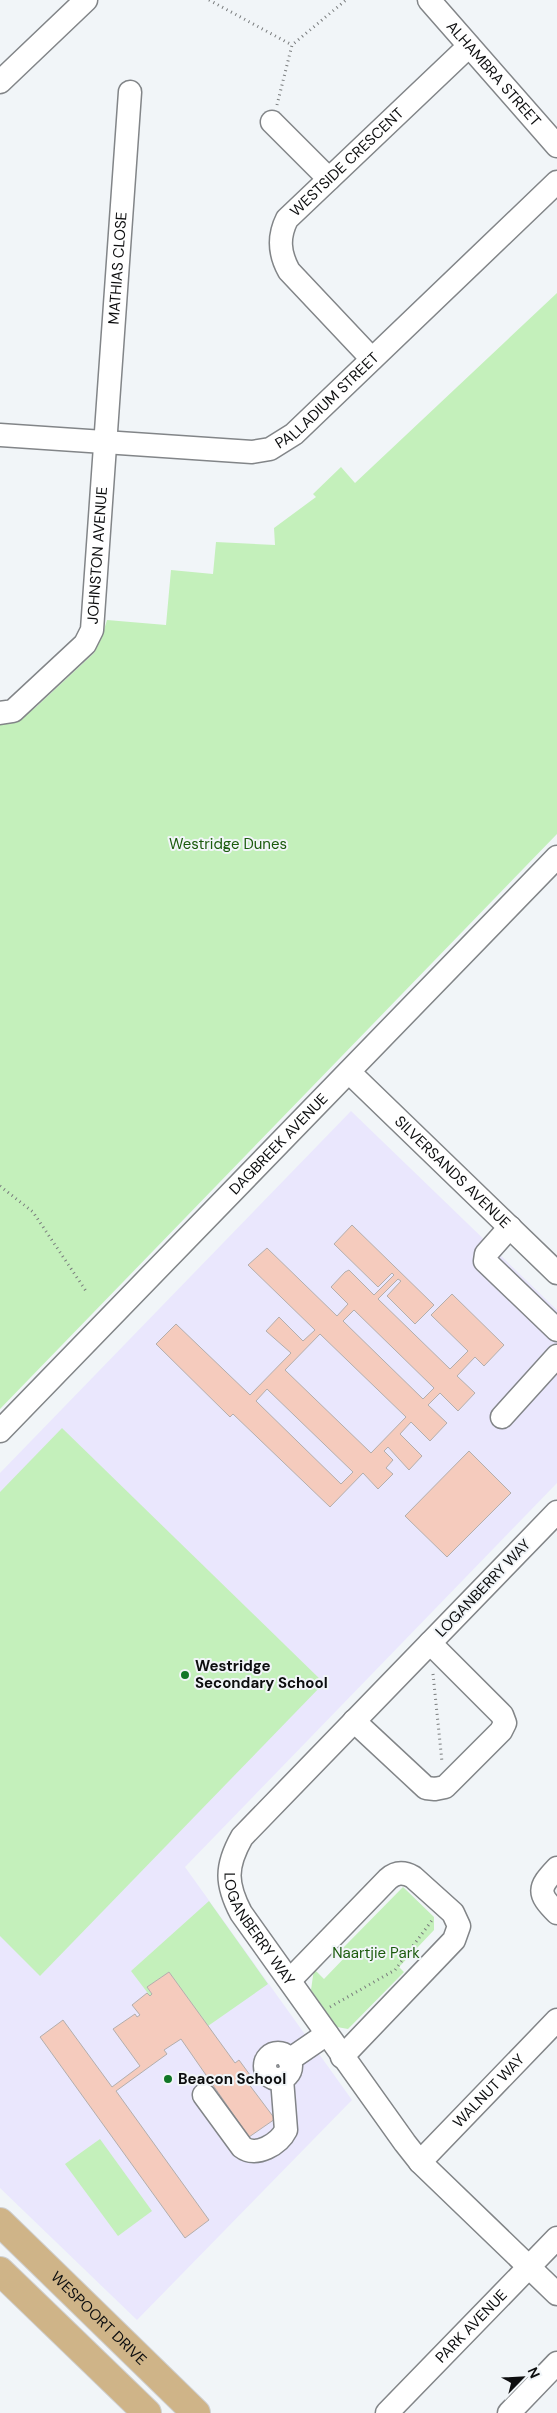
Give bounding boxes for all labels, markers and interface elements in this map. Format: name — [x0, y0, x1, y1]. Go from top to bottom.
street label: ALHAMBRA STREET — [442, 17, 545, 131]
street label: WESTSIDE CRESCENT — [286, 103, 408, 221]
street label: MATHIAS CLOSE — [104, 211, 132, 325]
street label: PALLADIUM STREET — [271, 348, 383, 453]
street label: JOHNSTON AVENUE — [82, 486, 112, 625]
park label: Westridge Dunes — [169, 834, 287, 854]
street label: DAGBREEK AVENUE — [225, 1089, 332, 1199]
street label: SILVERSANDS AVENUE — [390, 1112, 515, 1233]
street label: LOGANBERRY WAY — [431, 1534, 535, 1641]
place label: Westridge Secondary School — [195, 1656, 328, 1693]
marker: Westridge Secondary School — [179, 1669, 191, 1681]
street label: LOGANBERRY WAY — [219, 1872, 299, 1989]
park label: Naartjie Park — [332, 1943, 420, 1963]
street label: WALNUT WAY — [449, 2049, 529, 2132]
place label: Beacon School — [178, 2069, 286, 2089]
marker: Beacon School — [162, 2073, 174, 2085]
street label: WESPOORT DRIVE — [47, 2267, 151, 2370]
street label: PARK AVENUE — [431, 2285, 512, 2367]
north arrow — [497, 2353, 547, 2403]
text: N — [524, 2364, 544, 2381]

